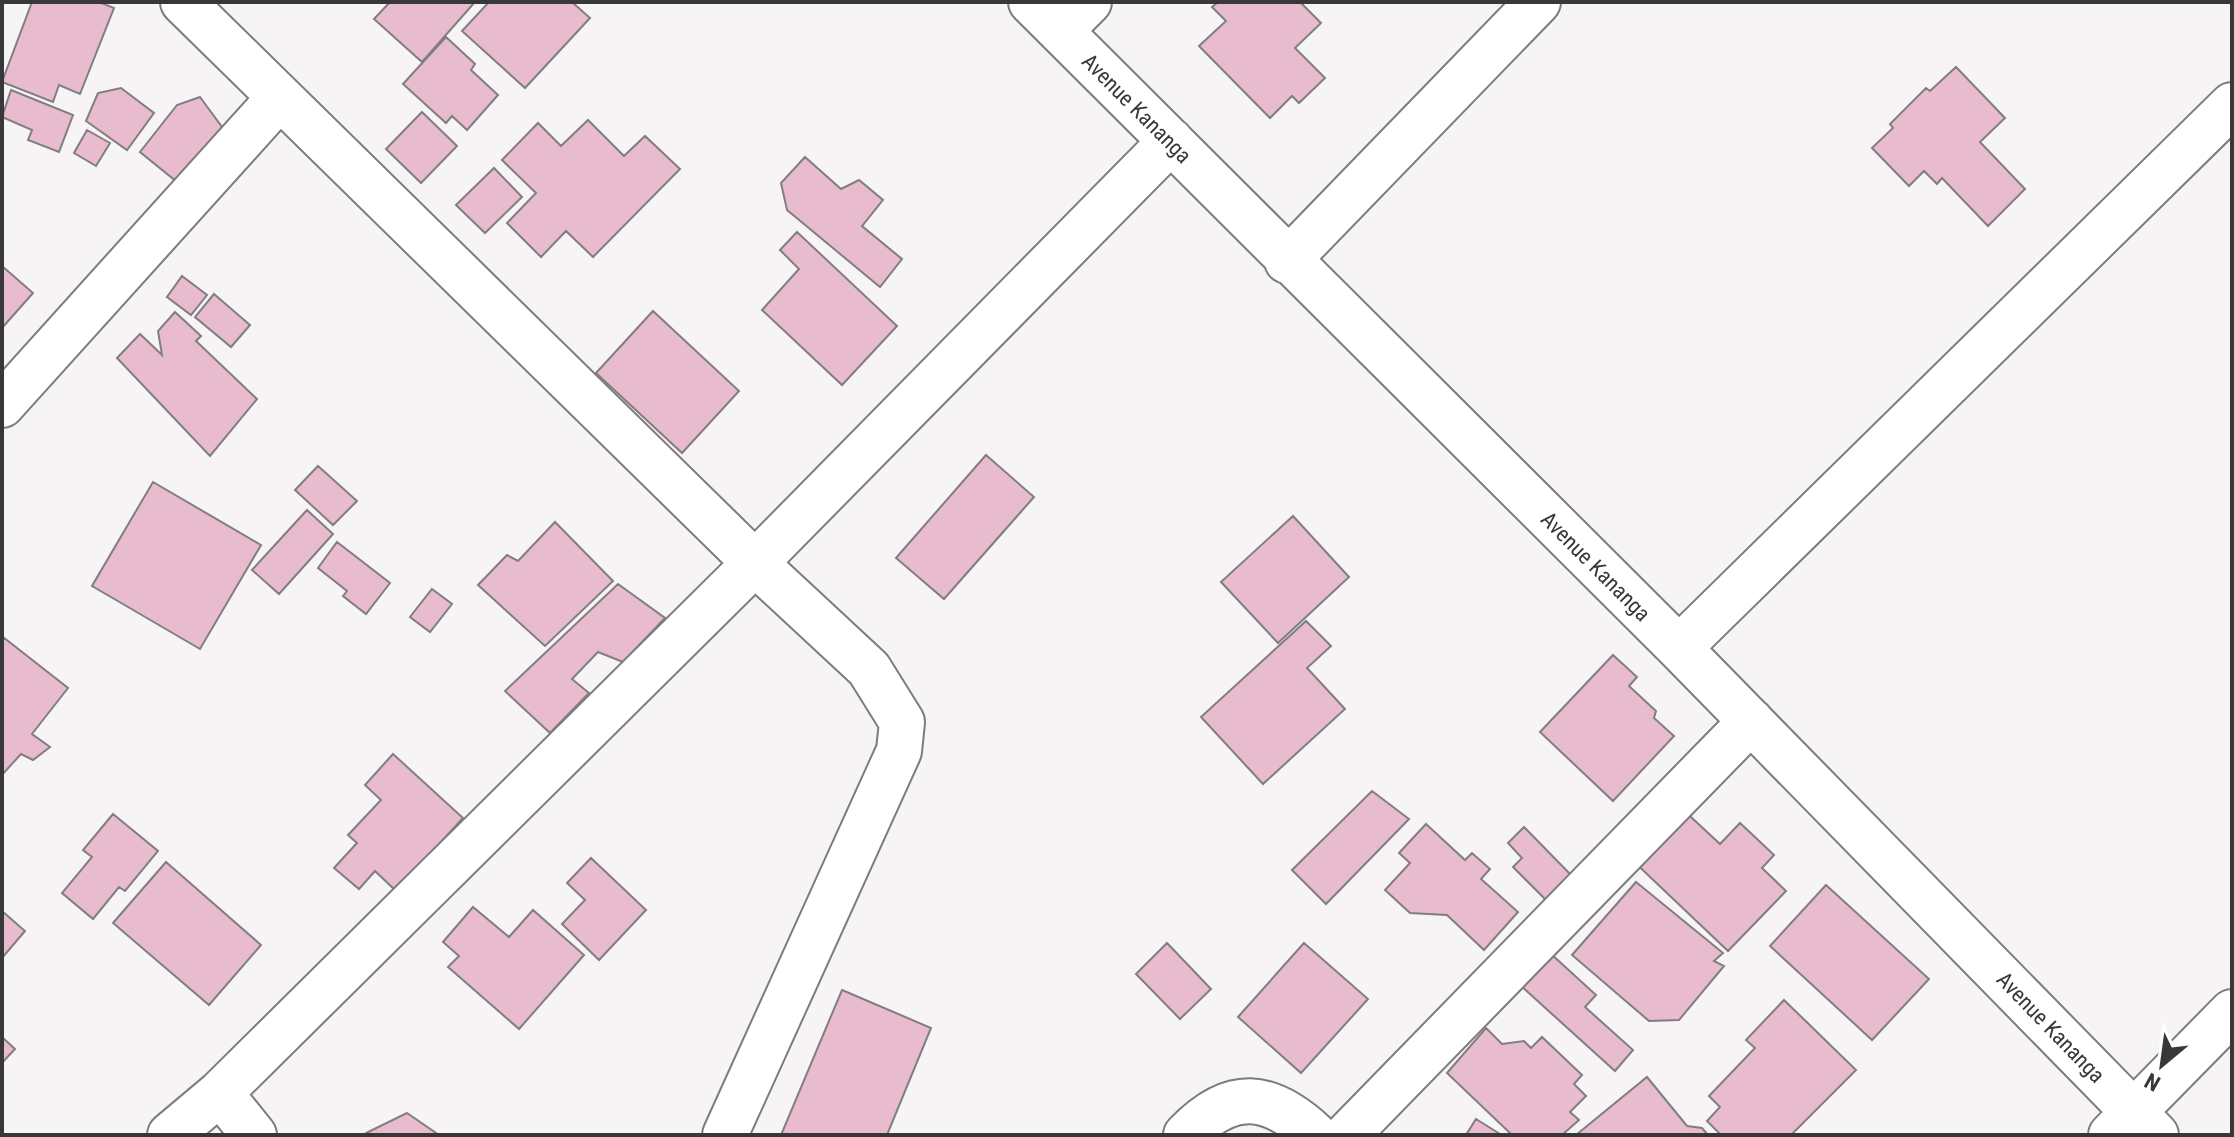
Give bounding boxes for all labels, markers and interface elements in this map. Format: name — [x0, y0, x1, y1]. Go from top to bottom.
street label: Avenue Kananga — [1077, 49, 1196, 168]
street label: Avenue Kananga — [1536, 507, 1655, 626]
street label: Avenue Kananga — [1992, 967, 2110, 1088]
north arrow — [2122, 1025, 2202, 1105]
text: N — [2141, 1068, 2165, 1096]

